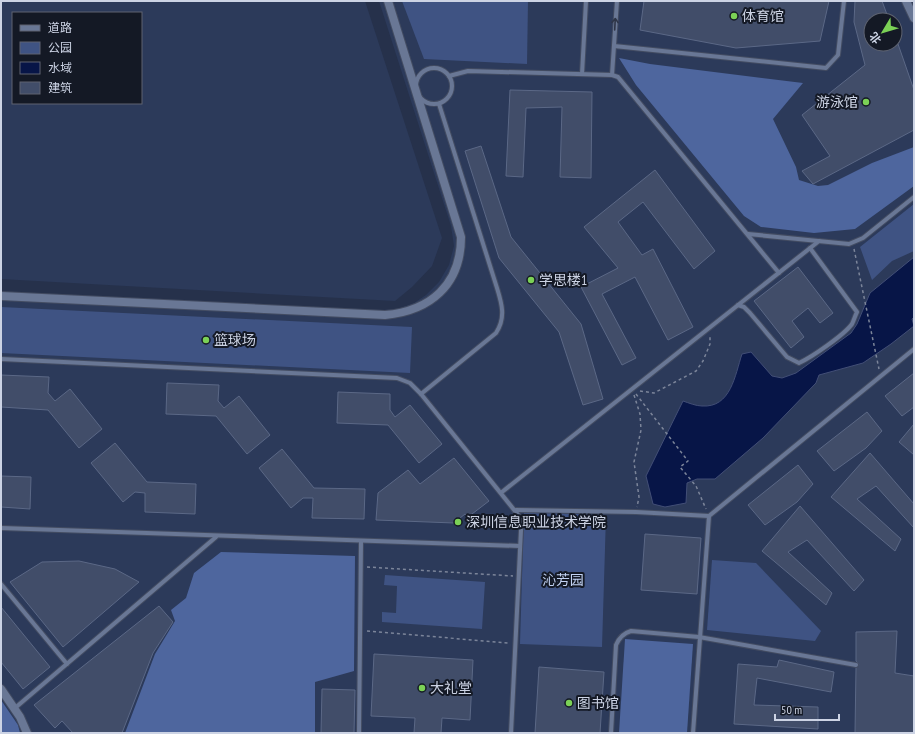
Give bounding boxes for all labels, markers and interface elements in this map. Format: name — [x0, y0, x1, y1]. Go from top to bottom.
place label: 体育馆 — [742, 7, 784, 25]
marker: 体育馆 — [729, 11, 739, 21]
legend — [12, 12, 142, 104]
north arrow — [863, 12, 903, 52]
one-way arrow — [612, 18, 619, 31]
text: 道路 — [48, 20, 72, 35]
text: 北 — [866, 30, 884, 47]
text: 公园 — [48, 40, 72, 55]
text: 水域 — [48, 60, 72, 75]
text: 建筑 — [48, 80, 72, 95]
place label: 游泳馆 — [816, 93, 858, 111]
marker: 游泳馆 — [861, 97, 871, 107]
place label: 学思楼1 — [539, 271, 587, 289]
marker: 学思楼1 — [526, 275, 536, 285]
place label: 篮球场 — [214, 331, 256, 349]
marker: 篮球场 — [201, 335, 211, 345]
place label: 深圳信息职业技术学院 — [466, 513, 606, 531]
marker: 深圳信息职业技术学院 — [453, 517, 463, 527]
park label: 沁芳园 — [542, 571, 584, 589]
place label: 大礼堂 — [430, 679, 472, 697]
marker: 大礼堂 — [417, 683, 427, 693]
place label: 图书馆 — [577, 694, 619, 712]
scale bar — [775, 696, 839, 722]
marker: 图书馆 — [564, 698, 574, 708]
text: 50 m — [781, 702, 802, 717]

